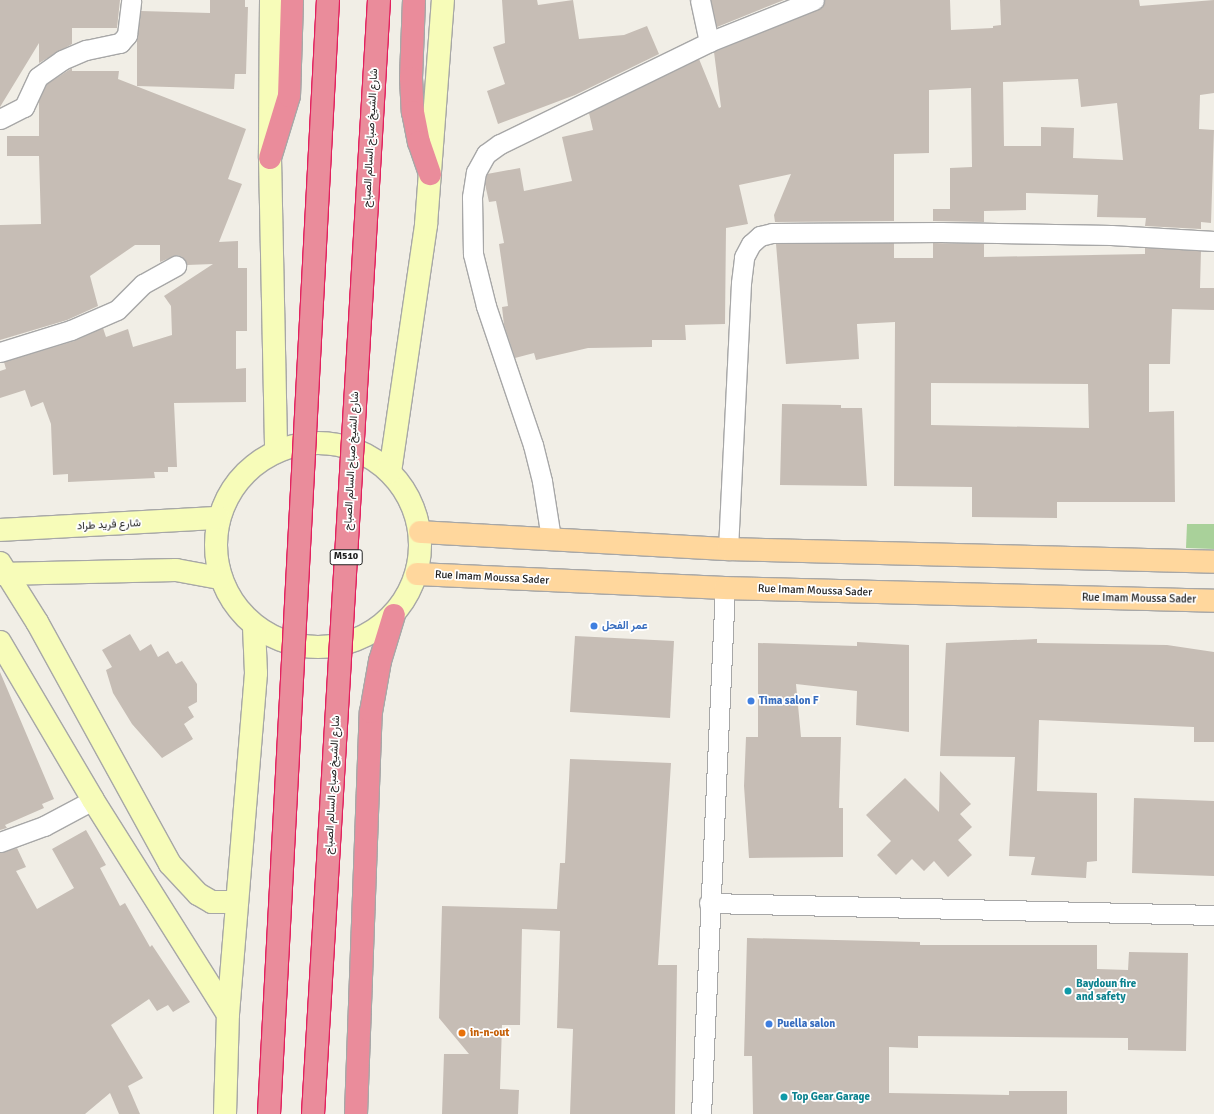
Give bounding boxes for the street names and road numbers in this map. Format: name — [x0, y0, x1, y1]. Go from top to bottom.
street label: شارع الشيخ صباح السالم الصباح — [361, 68, 381, 208]
street label: شارع الشيخ صباح السالم الصباح — [342, 391, 362, 531]
street label: شارع فريد طراد — [77, 517, 141, 533]
road number: M510 — [329, 549, 363, 565]
street label: Rue Imam Moussa Sader — [435, 568, 549, 588]
street label: Rue Imam Moussa Sader — [758, 582, 872, 600]
street label: Rue Imam Moussa Sader — [1082, 591, 1196, 607]
street label: شارع الشيخ صباح السالم الصباح — [323, 715, 343, 855]

